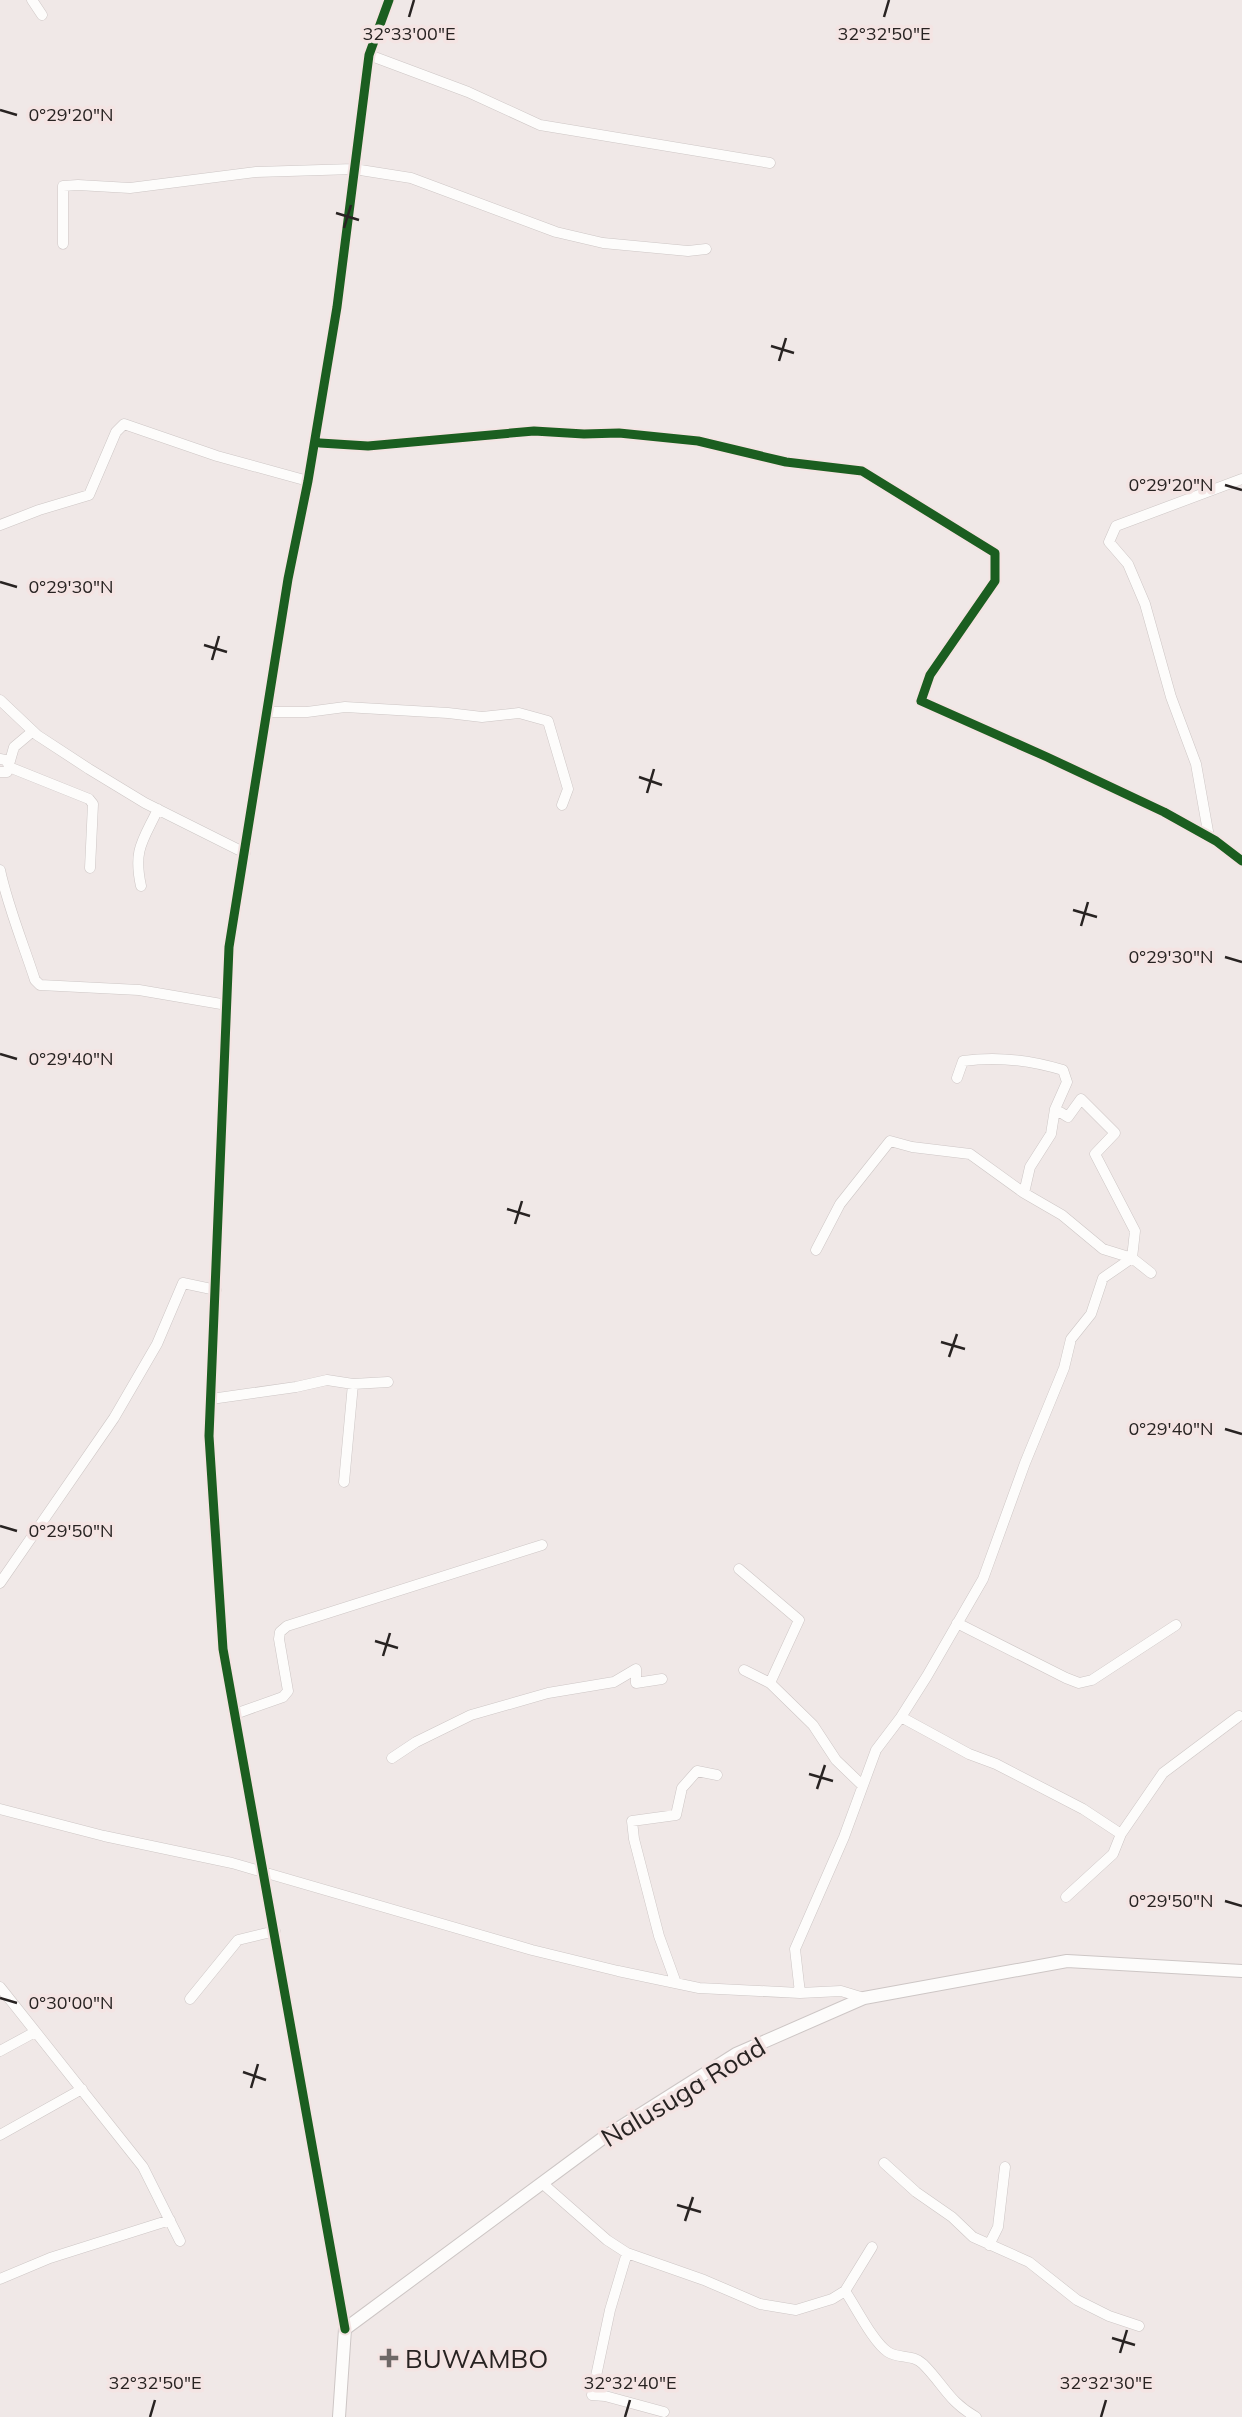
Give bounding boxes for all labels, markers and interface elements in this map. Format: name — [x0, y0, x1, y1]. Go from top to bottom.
text: 32°33'00"E — [362, 22, 456, 45]
text: 32°32'50"E — [837, 22, 931, 45]
text: 0°29'20"N — [28, 103, 114, 126]
text: 0°29'20"N — [1128, 473, 1214, 496]
text: 0°29'30"N — [28, 575, 114, 598]
text: 0°29'30"N — [1128, 945, 1214, 968]
text: 0°29'40"N — [28, 1047, 114, 1070]
text: 0°29'40"N — [1128, 1417, 1214, 1440]
text: 0°29'50"N — [28, 1519, 114, 1542]
text: 0°29'50"N — [1128, 1889, 1214, 1912]
text: 0°30'00"N — [28, 1991, 114, 2014]
street label: Nalusuga Road — [595, 2030, 771, 2154]
place label: BUWAMBO — [405, 2342, 548, 2375]
marker: BUWAMBO — [379, 2348, 399, 2368]
text: 32°32'50"E — [108, 2371, 202, 2394]
text: 32°32'40"E — [583, 2371, 677, 2394]
text: 32°32'30"E — [1059, 2371, 1153, 2394]

